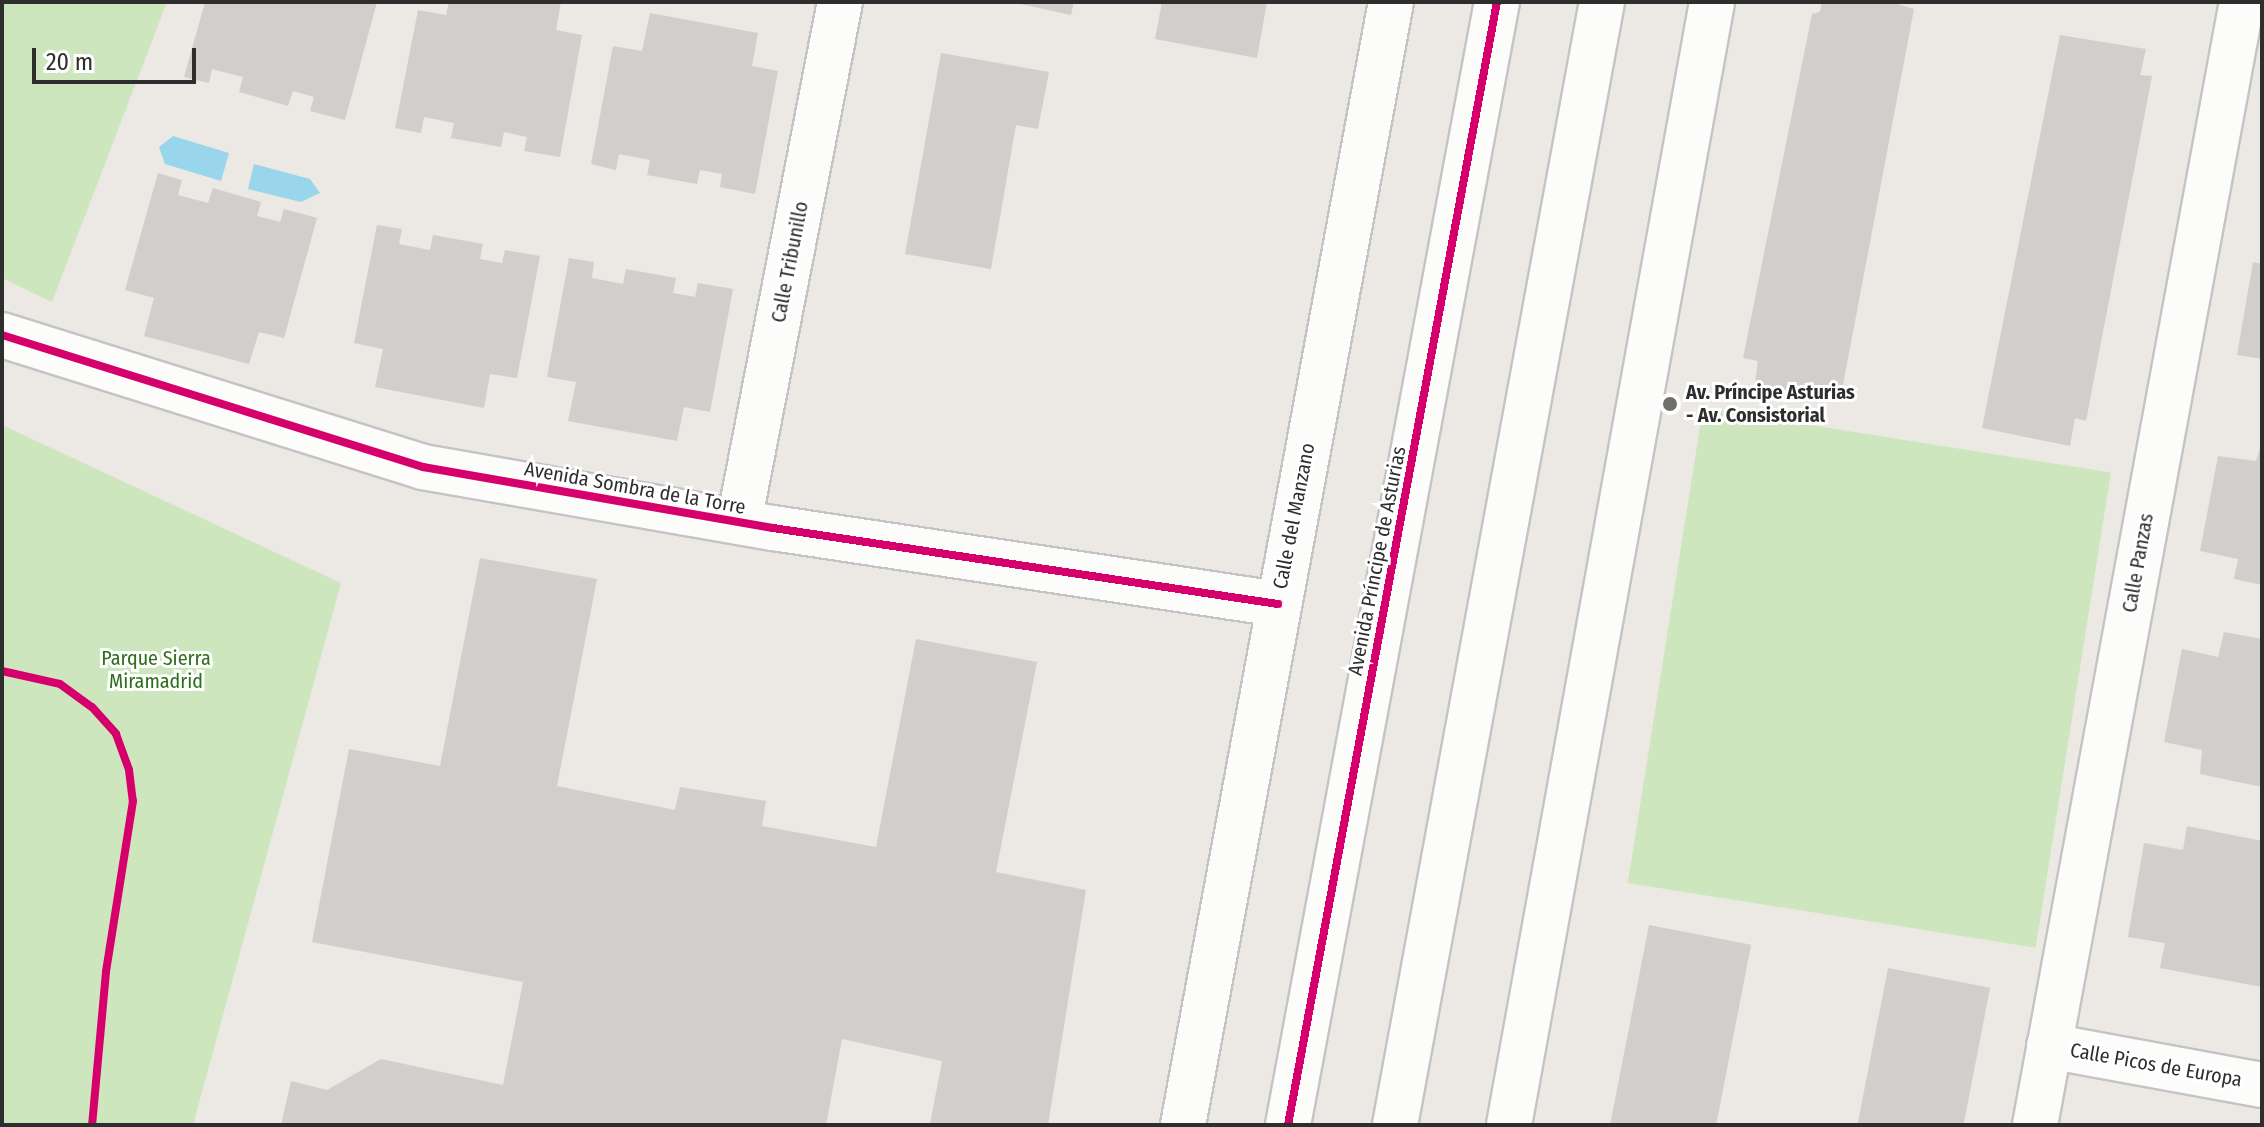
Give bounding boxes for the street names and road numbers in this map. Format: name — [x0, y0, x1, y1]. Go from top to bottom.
street label: Calle Tribunillo — [766, 199, 814, 325]
street label: Calle del Manzano — [1268, 441, 1320, 591]
street label: Avenida Príncipe de Asturias — [1343, 444, 1411, 678]
street label: Avenida Sombra de la Torre — [522, 457, 748, 519]
street label: Calle Panzas — [2117, 512, 2159, 614]
street label: Calle Picos de Europa — [2068, 1038, 2244, 1092]

